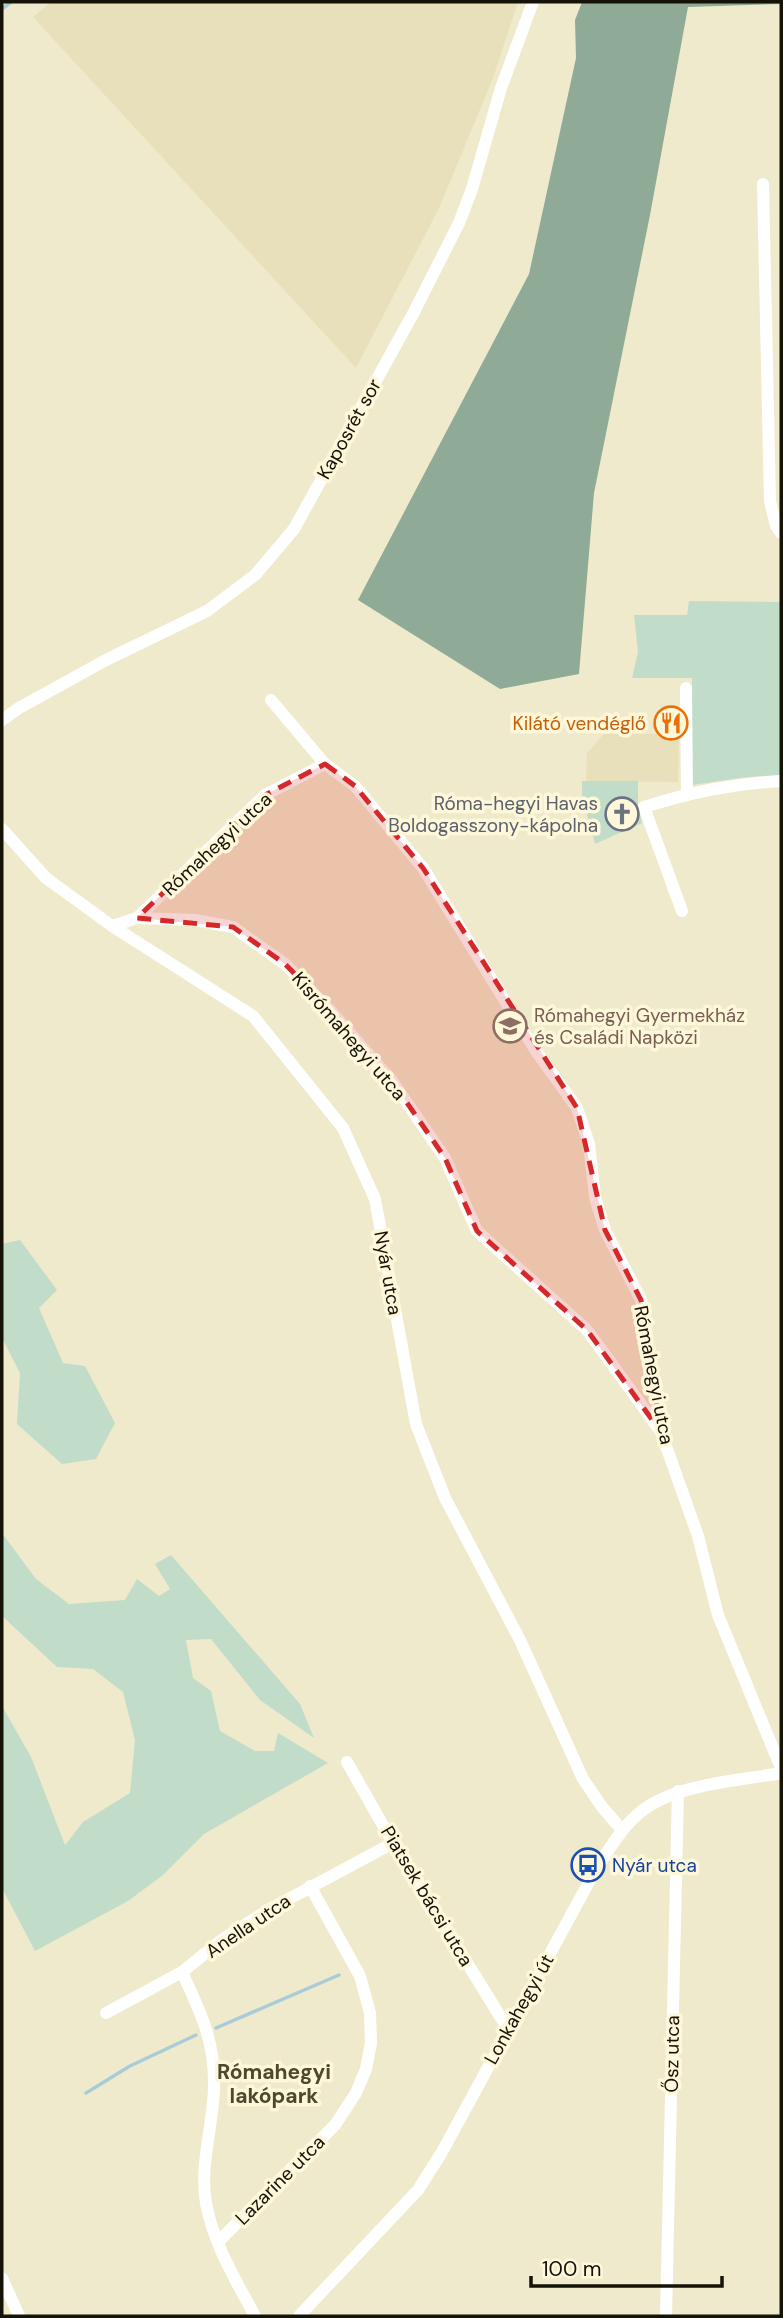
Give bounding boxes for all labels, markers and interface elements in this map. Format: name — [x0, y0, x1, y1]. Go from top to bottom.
street label: Kaposrét sor — [311, 374, 387, 484]
restaurant icon: Kilátó vendéglő — [652, 704, 690, 742]
place label: Kilátó vendéglő — [513, 711, 646, 736]
street label: Rómahegyi utca — [157, 787, 277, 901]
place label: Róma-hegyi Havas Boldogasszony-kápolna — [388, 791, 598, 838]
church icon: Róma-hegyi Havas Boldogasszony-kápolna — [603, 795, 641, 833]
street label: Kisrómahegyi utca — [286, 967, 412, 1105]
place label: Rómahegyi Gyermekház és Családi Napközi — [534, 1003, 745, 1050]
school or university icon: Rómahegyi Gyermekház és Családi Napközi — [491, 1007, 529, 1045]
street label: Nyár utca — [368, 1229, 408, 1317]
street label: Rómahegyi utca — [628, 1303, 680, 1447]
street label: Piatsek bácsi utca — [375, 1821, 479, 1971]
bus stop icon: Nyár utca — [569, 1846, 607, 1884]
place label: Nyár utca — [612, 1853, 697, 1878]
street label: Anella utca — [201, 1888, 295, 1964]
street label: Lonkahegyi út — [478, 1949, 560, 2069]
street label: Ősz utca — [659, 2015, 685, 2093]
district label: Rómahegyi lakópark — [217, 2058, 331, 2110]
street label: Lazarine utca — [230, 2130, 330, 2230]
scale bar — [531, 2244, 722, 2288]
text: 100 m — [542, 2255, 602, 2283]

